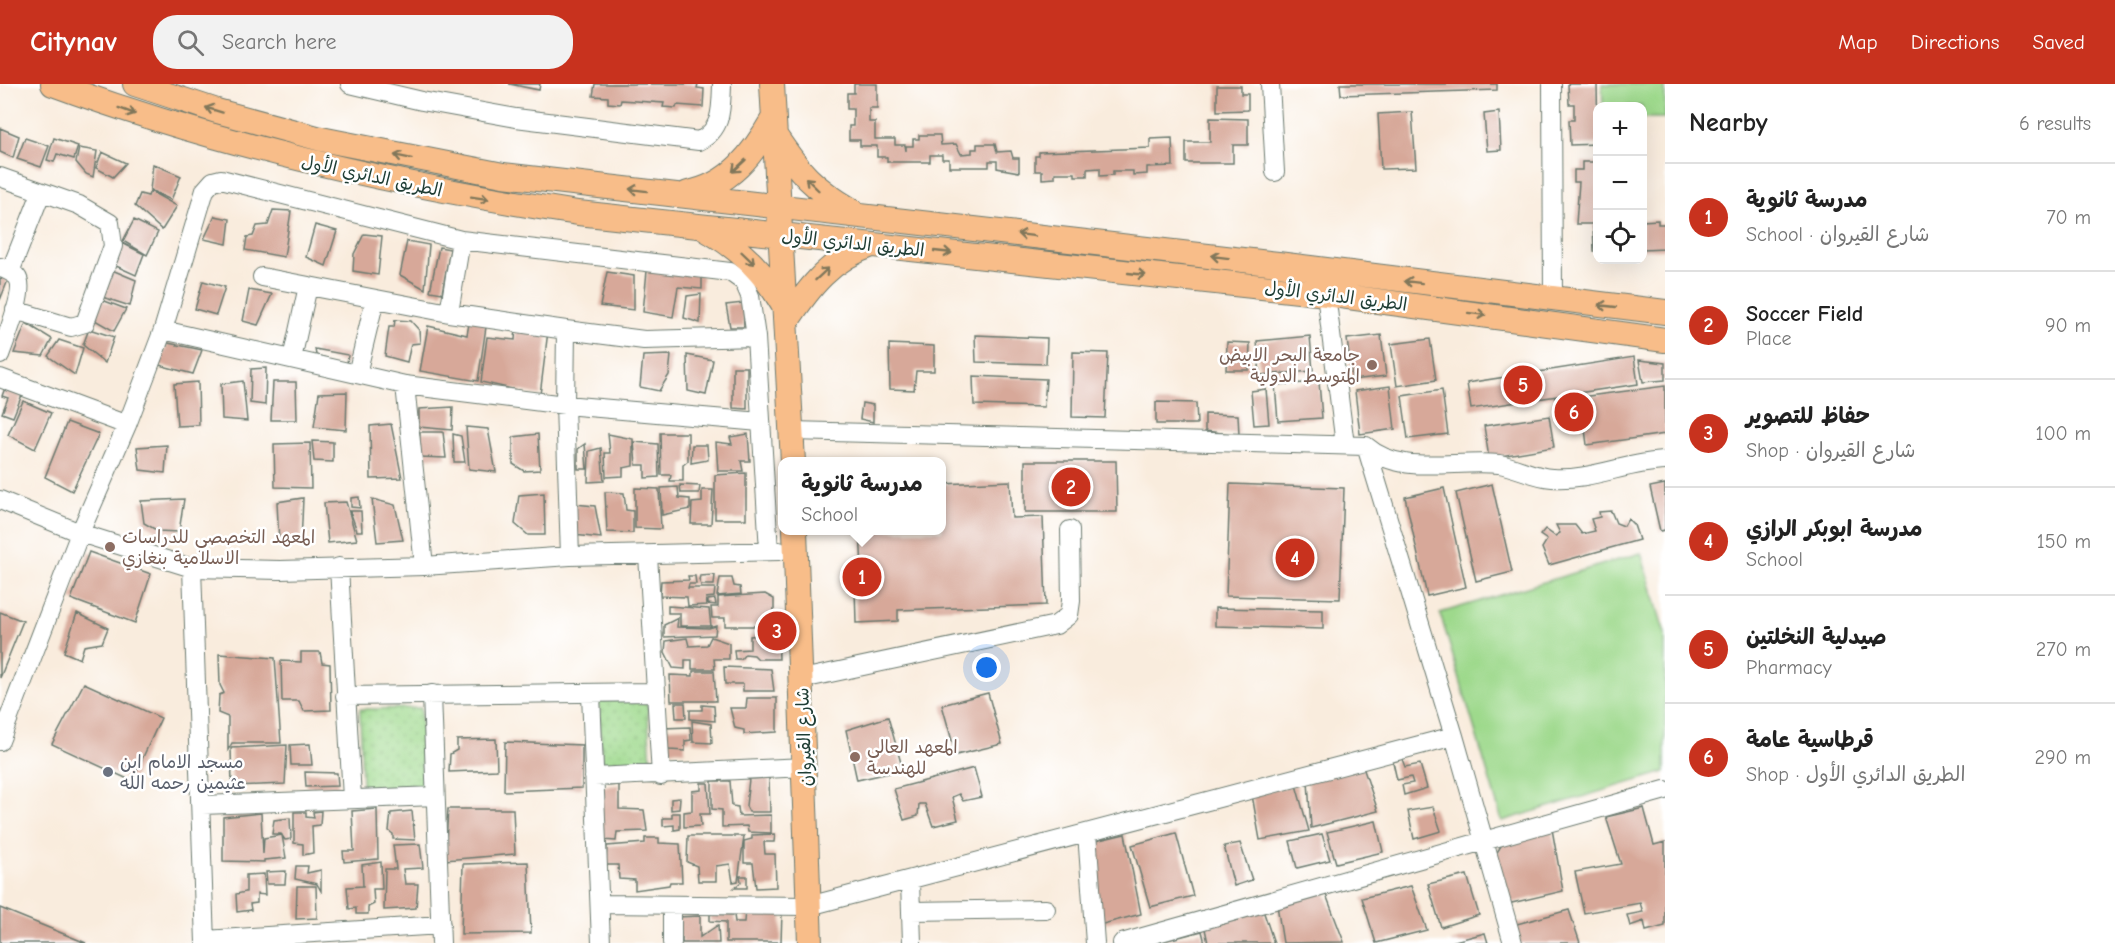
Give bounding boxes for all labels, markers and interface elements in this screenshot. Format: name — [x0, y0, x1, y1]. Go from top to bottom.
search box — [153, 15, 573, 69]
text: Citynav — [30, 26, 117, 58]
icon: search — [174, 26, 207, 59]
text: Search here — [222, 29, 336, 55]
text: Map — [1838, 30, 1878, 54]
text: Directions — [1911, 30, 2000, 54]
text: Saved — [2033, 30, 2085, 54]
map controls — [1593, 102, 1647, 264]
button: + — [1593, 102, 1647, 156]
one-way arrow — [205, 104, 224, 115]
one-way arrow — [118, 107, 136, 118]
text: Nearby — [1689, 108, 1768, 138]
text: 6 results — [2019, 112, 2091, 135]
street label: الطريق الدائري الأول — [299, 149, 445, 204]
one-way arrow — [394, 151, 414, 162]
button: − — [1593, 156, 1647, 210]
one-way arrow — [732, 159, 747, 173]
one-way arrow — [805, 177, 820, 191]
one-way arrow — [628, 185, 648, 196]
text: مدرسة ثانوية — [1746, 187, 1868, 213]
one-way arrow — [469, 193, 489, 204]
text: 1 — [1705, 206, 1712, 229]
text: 70 m — [2046, 206, 2091, 229]
button: locate — [1593, 210, 1647, 264]
text: School · شارع القيروان — [1746, 223, 1930, 246]
street label: الطريق الدائري الأول — [780, 224, 926, 263]
one-way arrow — [1017, 229, 1037, 240]
one-way arrow — [933, 247, 953, 258]
one-way arrow — [740, 251, 755, 265]
one-way arrow — [1210, 252, 1230, 263]
one-way arrow — [814, 267, 829, 281]
one-way arrow — [1127, 268, 1147, 279]
street label: الطريق الدائري الأول — [1263, 275, 1409, 318]
one-way arrow — [1404, 276, 1424, 287]
one-way arrow — [1597, 300, 1617, 311]
text: Soccer Field — [1746, 301, 1863, 327]
one-way arrow — [1466, 309, 1486, 320]
text: 2 — [1704, 314, 1713, 337]
text: 90 m — [2045, 314, 2091, 337]
text: Place — [1746, 327, 1792, 350]
place label: جامعة البحر الابيض المتوسط الدولية — [1219, 345, 1360, 387]
marker: جامعة البحر الابيض المتوسط الدولية — [1365, 358, 1379, 372]
pin: 5 — [1504, 362, 1543, 408]
pin: 6 — [1554, 390, 1594, 434]
text: حفاظ للتصوير — [1746, 403, 1870, 429]
text: 3 — [1704, 422, 1713, 445]
text: 100 m — [2036, 422, 2091, 445]
text: Shop · شارع القيروان — [1746, 439, 1916, 462]
popup — [778, 457, 946, 535]
pin: 2 — [1052, 464, 1090, 510]
text: مدرسة ثانوية — [801, 471, 923, 497]
text: School — [801, 503, 858, 526]
text: مدرسة ابوبكر الرازي — [1746, 516, 1923, 542]
place label: المعهد التخصصي للدراسات الاسلامية بنغازي — [122, 527, 315, 571]
text: 4 — [1704, 530, 1713, 553]
text: 150 m — [2037, 530, 2091, 553]
pin: 4 — [1276, 536, 1314, 580]
marker: المعهد التخصصي للدراسات الاسلامية بنغازي — [103, 540, 117, 554]
text: School — [1746, 548, 1803, 571]
pin: 1 — [842, 554, 882, 600]
pin: 3 — [758, 608, 796, 654]
text: صيدلية النخلتين — [1746, 624, 1886, 650]
text: 5 — [1703, 638, 1714, 661]
text: 270 m — [2036, 638, 2091, 661]
your location — [972, 653, 1001, 682]
text: Pharmacy — [1746, 656, 1832, 679]
street label: شارع القيروان — [792, 687, 818, 787]
text: قرطاسية عامة — [1746, 727, 1874, 753]
place label: المعهد العالي للهندسة — [867, 737, 958, 779]
text: 6 — [1703, 746, 1714, 769]
text: 290 m — [2035, 746, 2091, 769]
marker: المعهد العالي للهندسة — [848, 750, 862, 764]
place label: مسجد الامام ابن عثيمين رحمه الله — [120, 752, 246, 794]
text: Shop · الطريق الدائري الأول — [1746, 763, 1965, 786]
marker: مسجد الامام ابن عثيمين رحمه الله — [101, 765, 115, 779]

